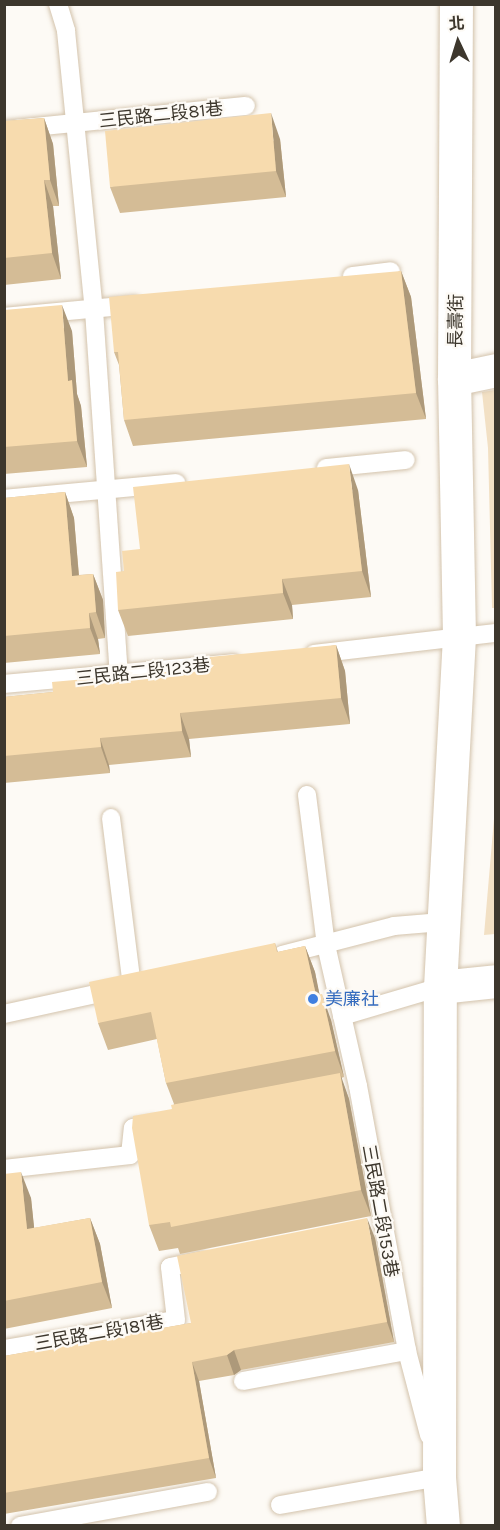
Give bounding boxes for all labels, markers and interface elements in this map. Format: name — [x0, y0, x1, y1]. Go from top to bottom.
north arrow — [428, 12, 488, 72]
text: 北 — [448, 14, 465, 34]
street label: 三民路二段81巷 — [98, 98, 224, 132]
street label: 長壽街 — [445, 294, 467, 348]
street label: 三民路二段123巷 — [75, 654, 211, 690]
place label: 美廉社 — [325, 988, 379, 1010]
marker: 美廉社 — [306, 992, 320, 1006]
street label: 三民路二段153巷 — [358, 1143, 402, 1279]
street label: 三民路二段181巷 — [33, 1311, 165, 1355]

